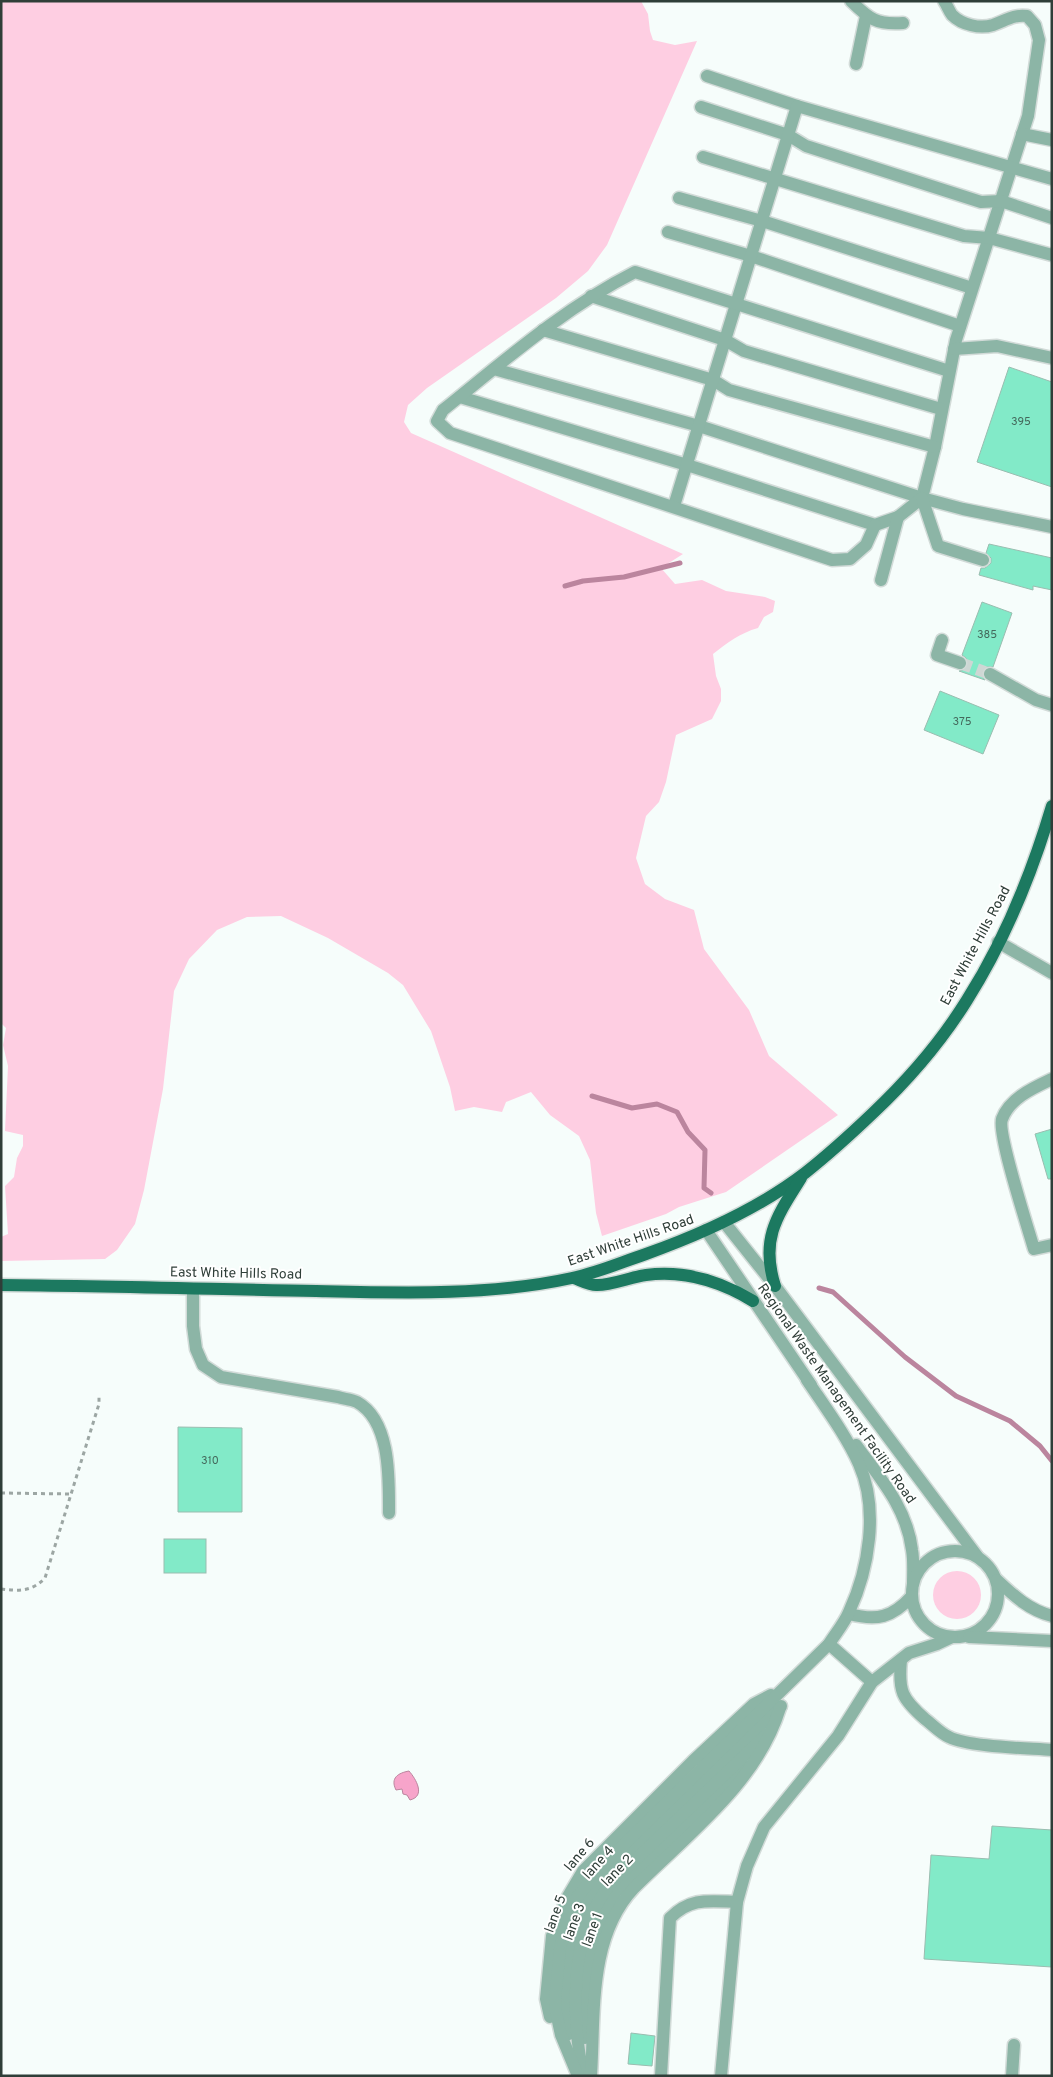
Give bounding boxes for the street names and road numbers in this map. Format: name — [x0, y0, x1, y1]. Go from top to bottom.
street label: East White Hills Road — [937, 883, 1015, 1009]
street label: East White Hills Road — [566, 1211, 696, 1271]
street label: East White Hills Road — [170, 1264, 302, 1284]
street label: Regional Waste Management Facility Road — [753, 1281, 919, 1507]
street label: lane 6 — [561, 1835, 599, 1875]
street label: lane 4 — [580, 1843, 618, 1883]
street label: lane 2 — [598, 1851, 638, 1891]
street label: lane 5 — [541, 1893, 571, 1935]
street label: lane 3 — [560, 1901, 590, 1943]
street label: lane 1 — [579, 1910, 607, 1950]

